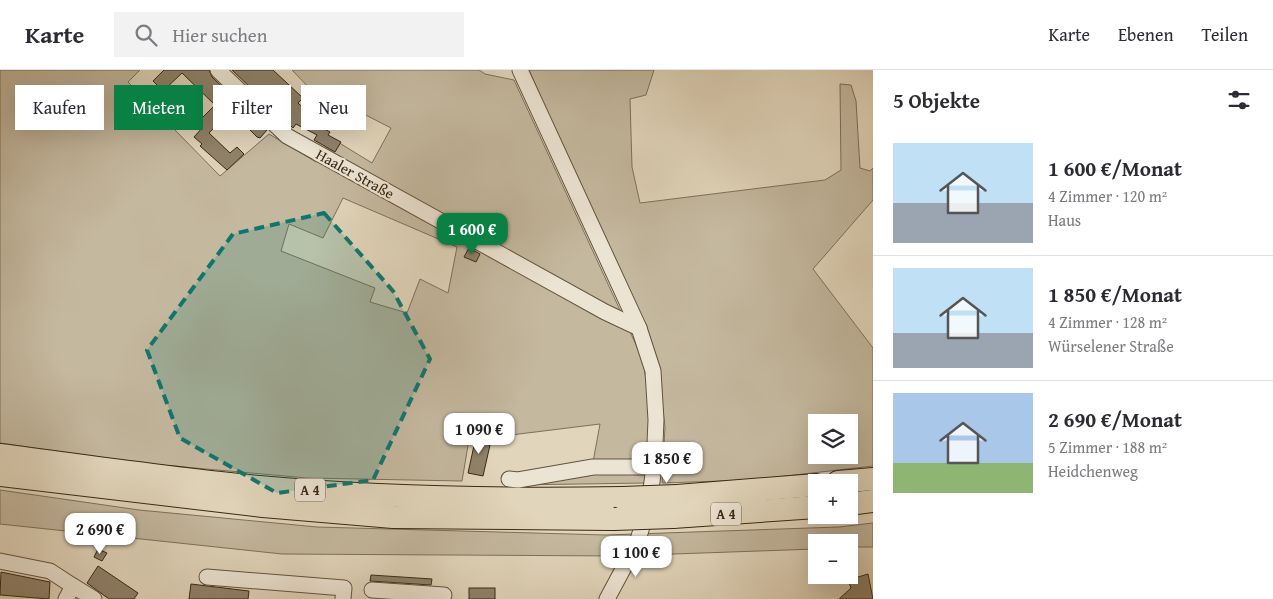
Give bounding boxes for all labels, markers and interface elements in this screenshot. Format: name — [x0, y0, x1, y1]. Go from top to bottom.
search box — [114, 12, 464, 57]
text: Karte — [25, 17, 84, 52]
icon: search — [132, 21, 160, 49]
text: Hier suchen — [172, 21, 267, 49]
text: Karte — [1049, 21, 1090, 48]
text: Ebenen — [1118, 21, 1174, 48]
text: Teilen — [1202, 21, 1248, 48]
chip: Kaufen — [15, 85, 104, 130]
chip: Mieten — [114, 85, 203, 130]
chip: Filter — [213, 85, 291, 130]
chip: Neu — [301, 85, 366, 130]
text: 5 Objekte — [893, 85, 980, 116]
icon: filters — [1225, 86, 1253, 114]
street label: Haaler Straße — [312, 143, 398, 204]
text: 1 600 €/Monat — [1048, 153, 1182, 184]
icon: home — [933, 163, 993, 223]
text: 4 Zimmer · 120 m² — [1048, 184, 1167, 208]
text: Haus — [1048, 208, 1081, 232]
pin: 1 600 € — [426, 212, 518, 255]
text: 1 600 € — [448, 217, 496, 241]
text: 1 850 €/Monat — [1048, 279, 1182, 310]
icon: home — [933, 288, 993, 348]
text: 4 Zimmer · 128 m² — [1048, 310, 1167, 334]
text: Würselener Straße — [1048, 334, 1174, 358]
text: 2 690 €/Monat — [1048, 404, 1182, 435]
pin: 1 090 € — [433, 412, 525, 455]
icon: home — [933, 413, 993, 473]
map controls — [808, 414, 858, 584]
button: layers — [808, 414, 858, 464]
text: 1 090 € — [455, 417, 503, 441]
text: 5 Zimmer · 188 m² — [1048, 435, 1167, 459]
pin: 1 850 € — [621, 442, 713, 484]
text: 1 850 € — [643, 446, 691, 470]
text: Heidchenweg — [1048, 459, 1138, 483]
button: + — [808, 474, 858, 524]
road number: A 4 — [295, 478, 325, 502]
road number: A 4 — [711, 502, 741, 526]
pin: 2 690 € — [54, 512, 146, 555]
text: 2 690 € — [76, 517, 124, 541]
button: − — [808, 534, 858, 584]
pin: 1 100 € — [590, 536, 682, 578]
text: 1 100 € — [612, 540, 660, 564]

